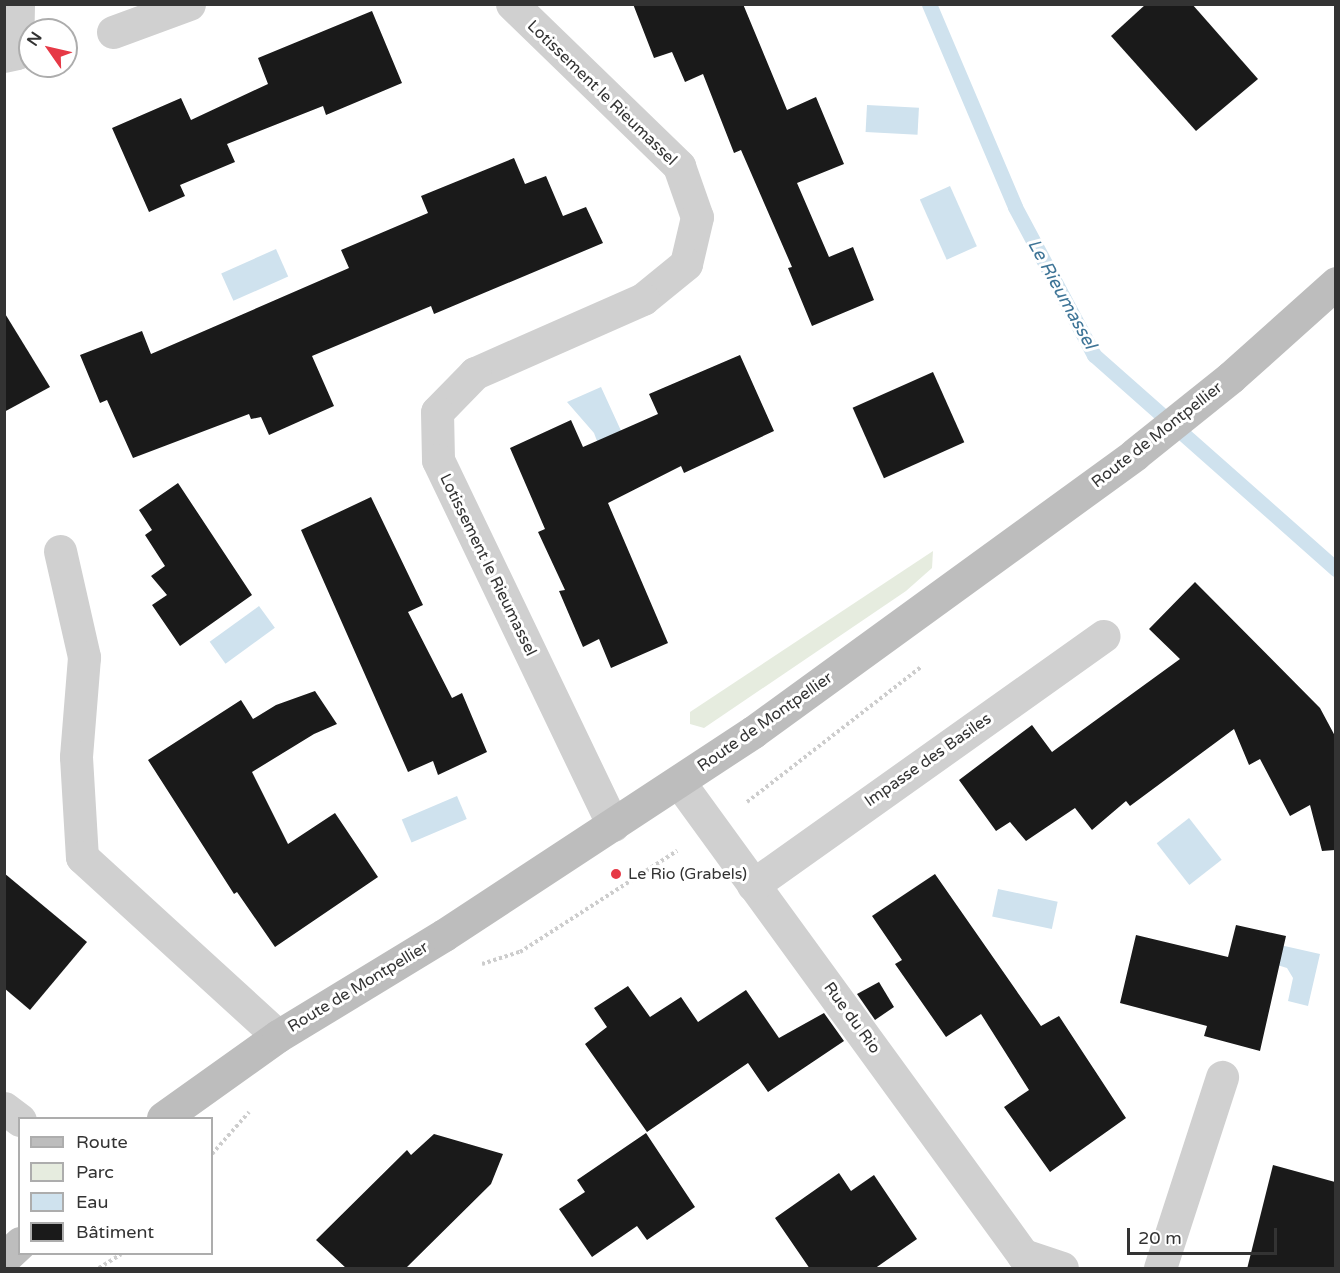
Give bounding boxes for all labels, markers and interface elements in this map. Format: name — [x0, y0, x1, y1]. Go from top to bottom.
street label: Lotissement le Rieumassel — [523, 16, 681, 170]
north arrow — [18, 18, 78, 78]
text: N — [23, 28, 47, 50]
water label: Le Rieumassel — [1023, 235, 1101, 353]
street label: Route de Montpellier — [1088, 378, 1226, 492]
street label: Lotissement le Rieumassel — [435, 471, 541, 659]
street label: Route de Montpellier — [694, 668, 836, 776]
street label: Impasse des Basiles — [861, 709, 995, 811]
place label: Le Rio (Grabels) — [628, 864, 747, 884]
marker: Le Rio (Grabels) — [609, 867, 623, 881]
street label: Route de Montpellier — [284, 937, 432, 1037]
street label: Rue du Rio — [820, 979, 884, 1057]
legend — [18, 1117, 213, 1255]
text: Route — [76, 1131, 128, 1153]
text: Parc — [76, 1161, 114, 1183]
text: Eau — [76, 1191, 108, 1213]
scale bar — [1130, 1216, 1280, 1254]
text: Bâtiment — [76, 1221, 154, 1243]
text: 20 m — [1138, 1227, 1182, 1249]

